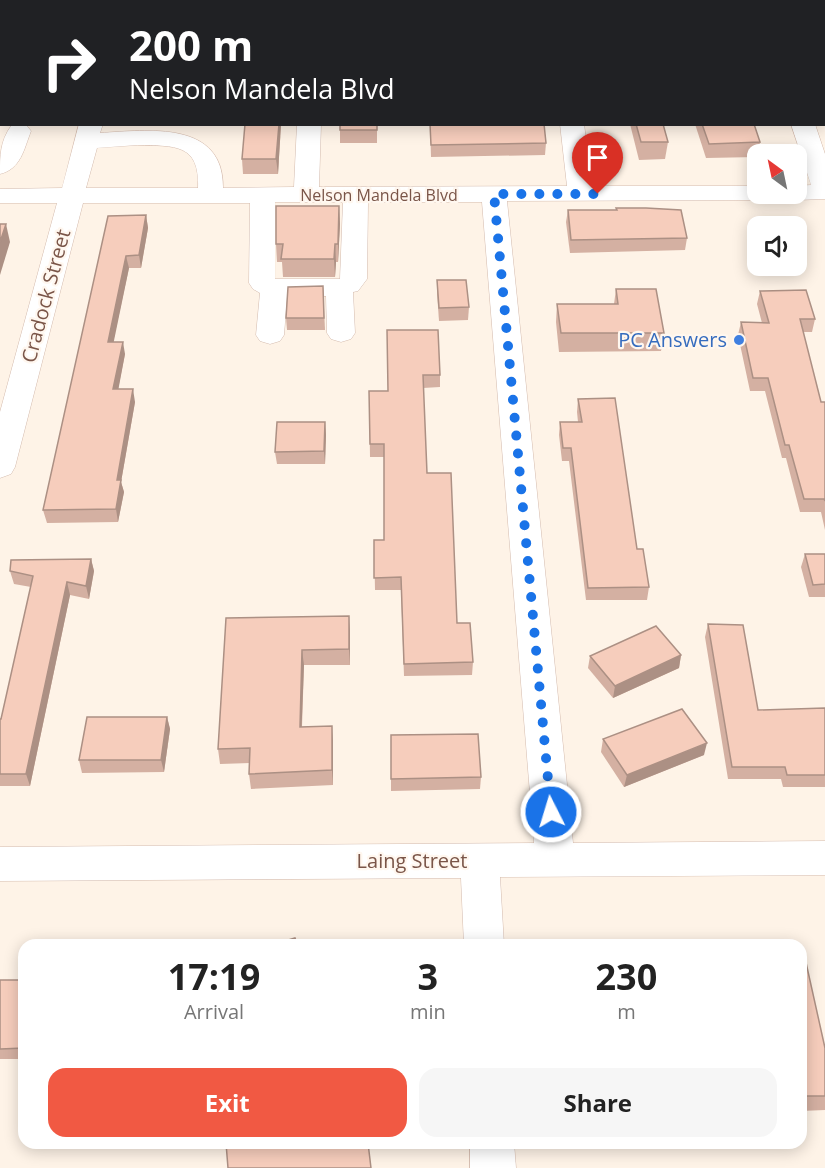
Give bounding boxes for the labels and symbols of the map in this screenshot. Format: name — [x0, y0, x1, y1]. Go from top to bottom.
pin — [572, 132, 623, 194]
north arrow — [747, 144, 807, 204]
street label: Nelson Mandela Blvd — [300, 184, 458, 206]
street label: Cradock Street — [15, 226, 76, 366]
place label: PC Answers — [618, 326, 727, 353]
marker: PC Answers — [732, 333, 746, 347]
position arrow — [519, 780, 583, 844]
street label: Laing Street — [357, 847, 467, 874]

